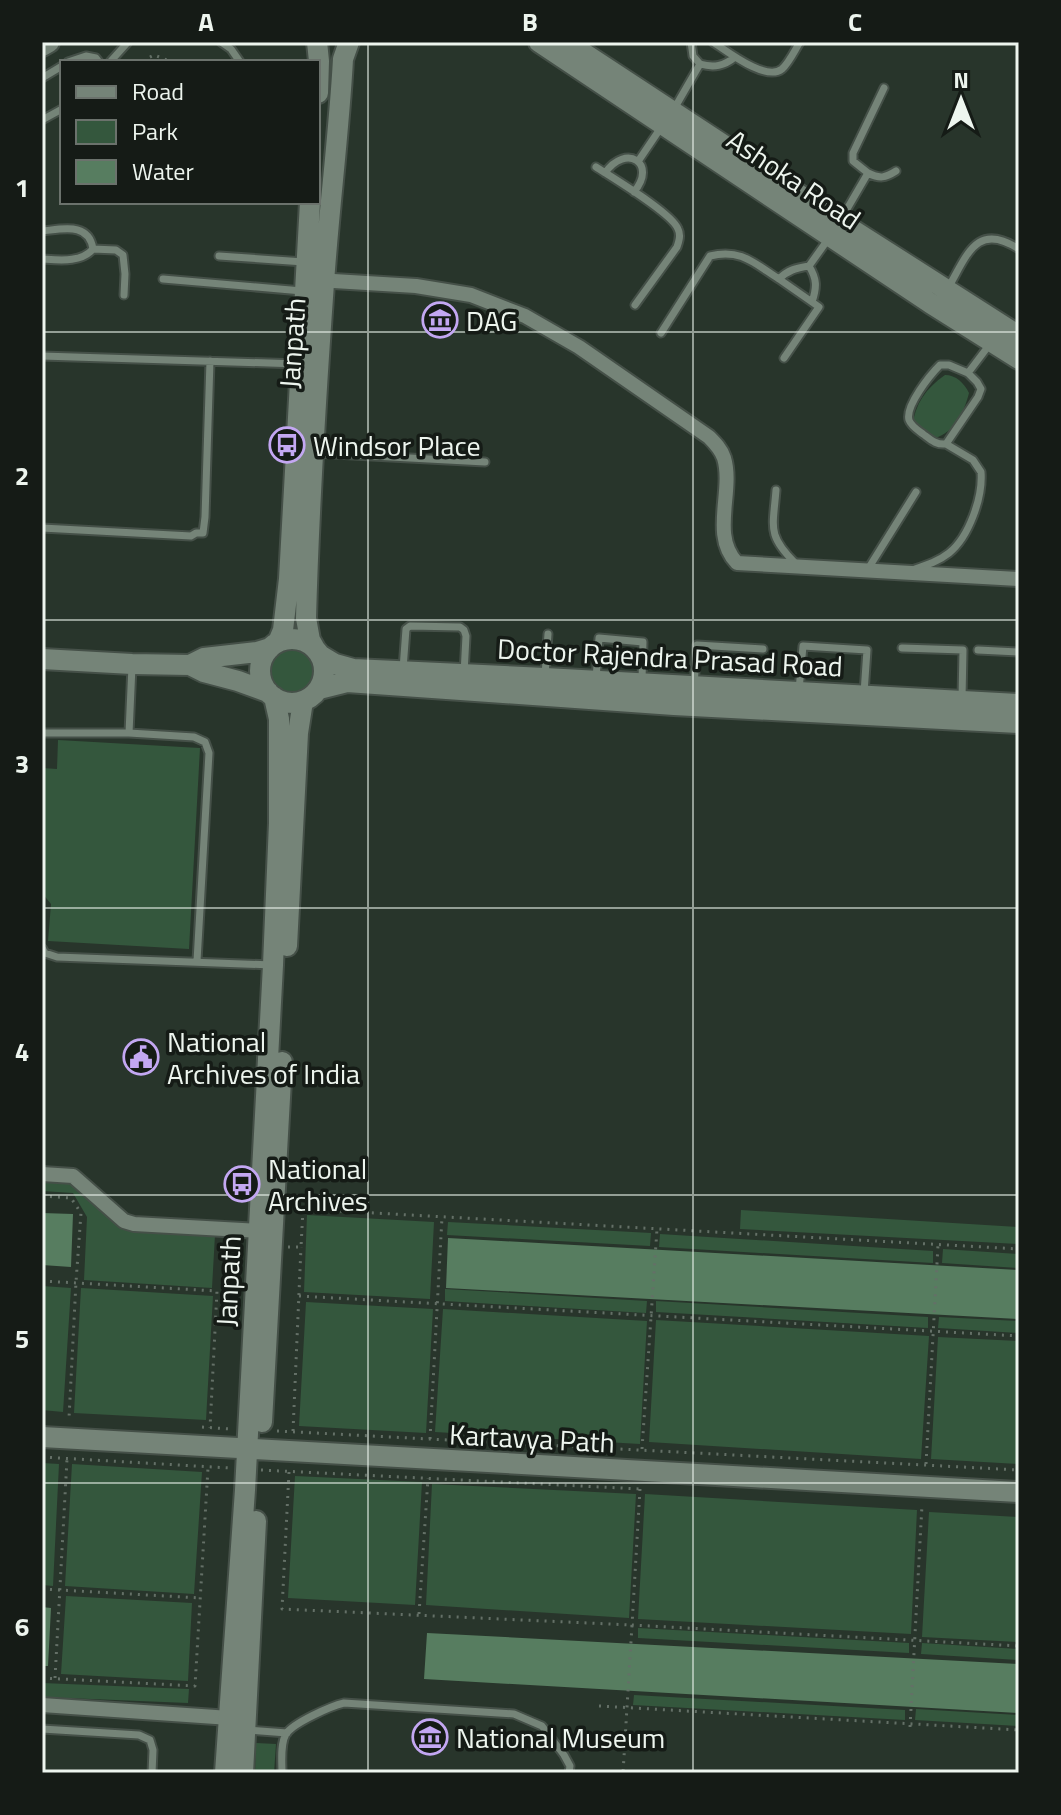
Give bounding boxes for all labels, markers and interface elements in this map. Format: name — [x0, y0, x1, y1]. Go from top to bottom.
text: A — [198, 2, 214, 41]
text: B — [522, 2, 538, 41]
text: C — [848, 2, 862, 41]
legend — [60, 60, 320, 204]
north arrow — [921, 60, 1001, 140]
text: N — [953, 63, 969, 97]
text: Road — [132, 73, 184, 109]
text: Park — [132, 113, 178, 149]
street label: Ashoka Road — [718, 118, 870, 240]
text: Water — [132, 153, 194, 189]
text: 1 — [15, 168, 29, 207]
street label: Janpath — [267, 296, 317, 390]
place label: DAG — [466, 299, 517, 342]
museum icon: DAG — [421, 301, 459, 339]
place label: Windsor Place — [313, 424, 481, 467]
bus stop icon: Windsor Place — [268, 426, 306, 464]
text: 2 — [15, 456, 29, 495]
street label: Doctor Rajendra Prasad Road — [496, 626, 844, 688]
text: 3 — [15, 744, 29, 783]
place label: National Archives of India — [167, 1020, 360, 1095]
text: 4 — [15, 1032, 29, 1071]
public building icon: National Archives of India — [122, 1038, 160, 1076]
place label: National Archives — [268, 1147, 368, 1222]
bus stop icon: National Archives — [223, 1165, 261, 1203]
street label: Janpath — [204, 1235, 252, 1327]
text: 5 — [15, 1319, 29, 1358]
street label: Kartavya Path — [448, 1412, 616, 1464]
text: 6 — [15, 1607, 29, 1646]
place label: National Museum — [456, 1716, 665, 1759]
museum icon: National Museum — [411, 1718, 449, 1756]

